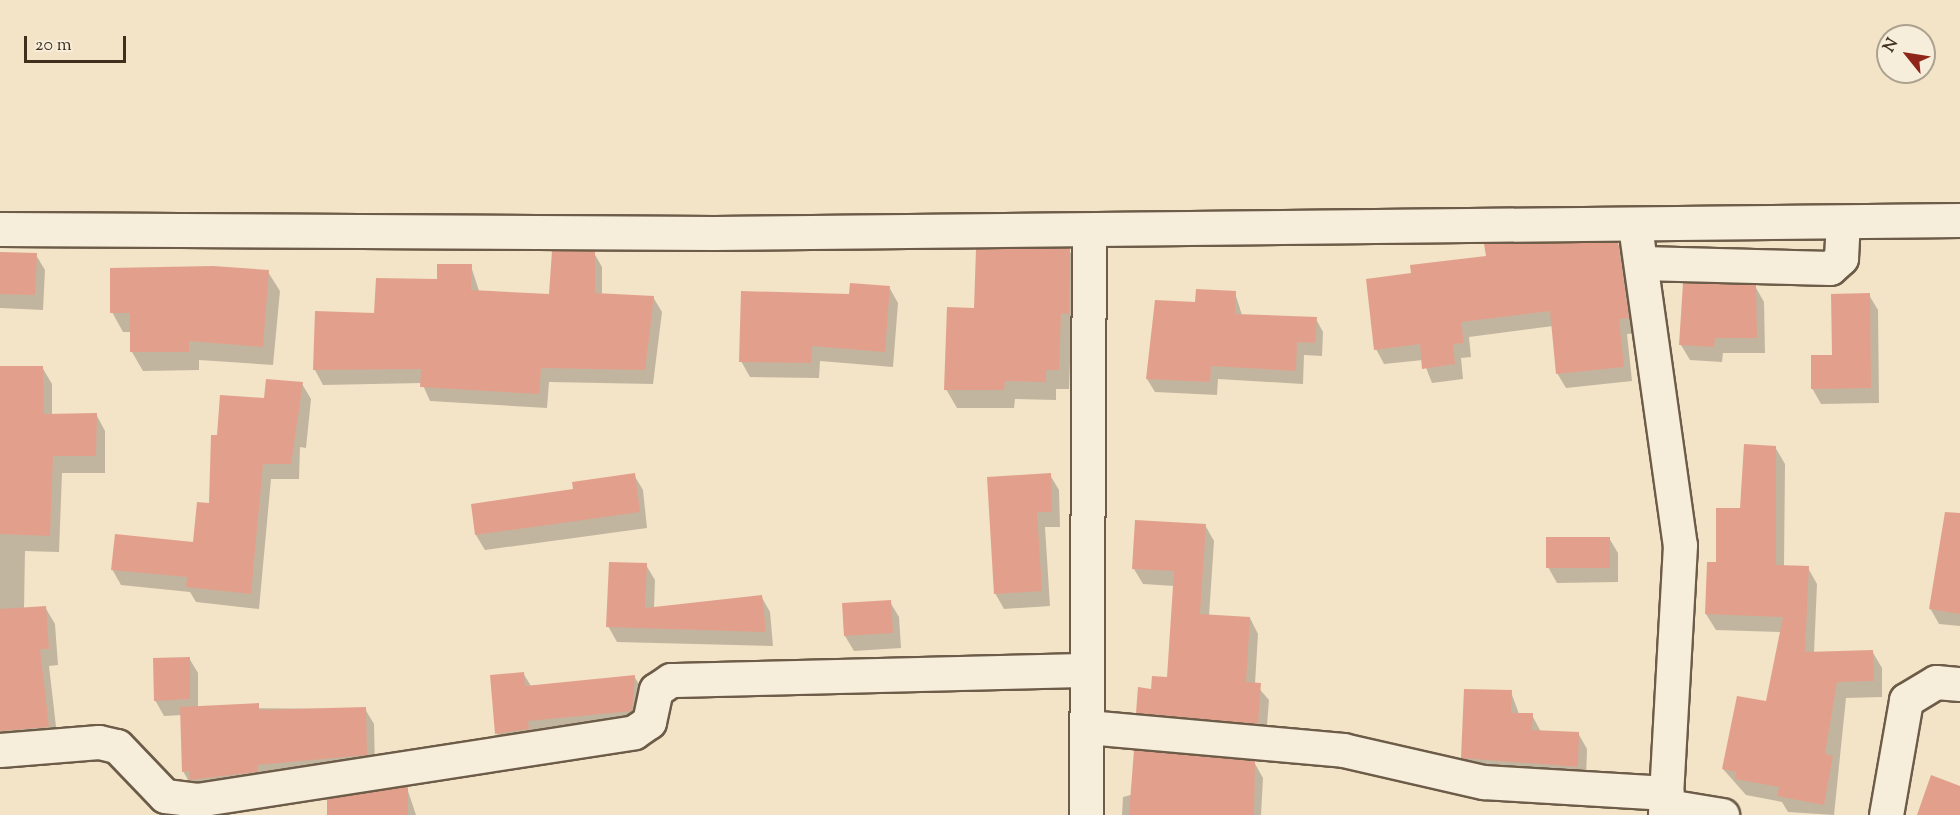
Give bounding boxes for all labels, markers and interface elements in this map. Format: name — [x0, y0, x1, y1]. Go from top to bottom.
scale bar — [27, 24, 129, 62]
north arrow — [1876, 24, 1936, 84]
text: 20 m — [35, 33, 72, 59]
text: N — [1879, 34, 1905, 57]

